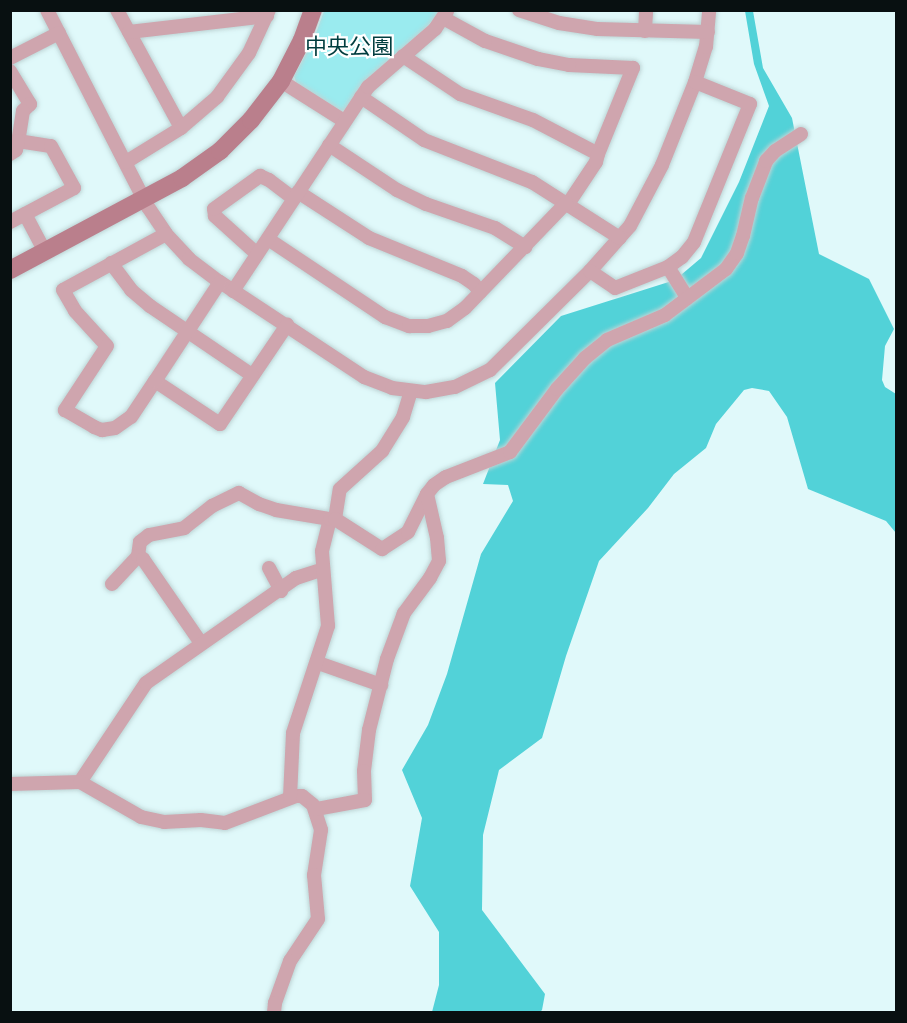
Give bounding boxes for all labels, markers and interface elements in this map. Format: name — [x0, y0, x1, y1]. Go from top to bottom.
park label: 中央公園 — [305, 35, 393, 61]

